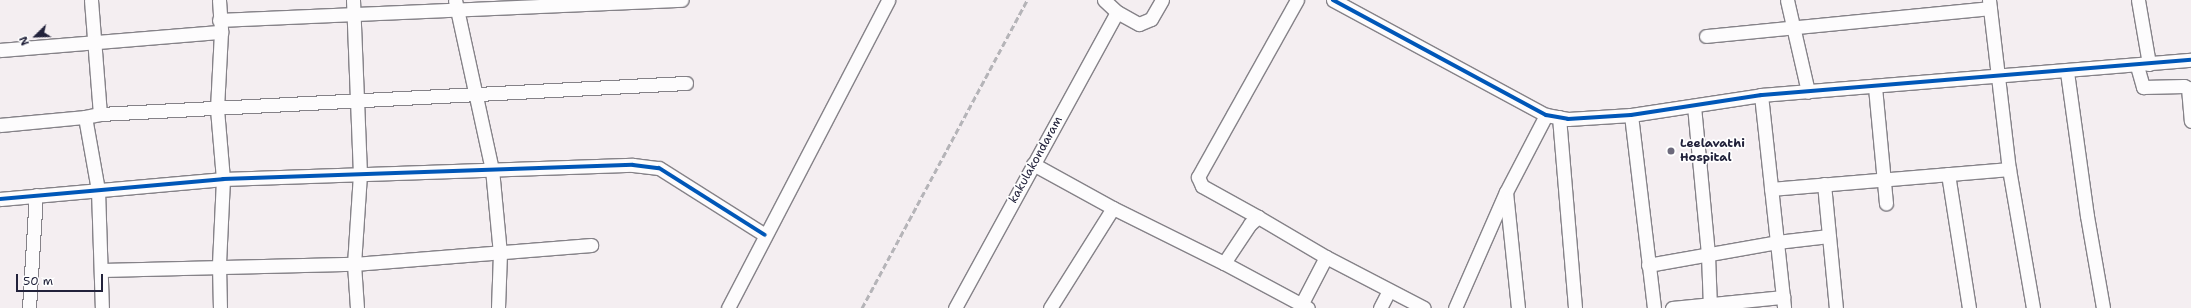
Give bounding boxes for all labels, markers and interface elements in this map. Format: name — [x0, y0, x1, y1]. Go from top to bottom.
north arrow — [16, 16, 56, 56]
text: N — [16, 34, 33, 48]
street label: kakulakondaram — [1006, 114, 1066, 206]
place label: Leelavathi Hospital — [1680, 137, 1745, 165]
marker: Leelavathi Hospital — [1665, 145, 1677, 157]
scale bar — [18, 266, 105, 292]
text: 50 m — [23, 273, 53, 289]

